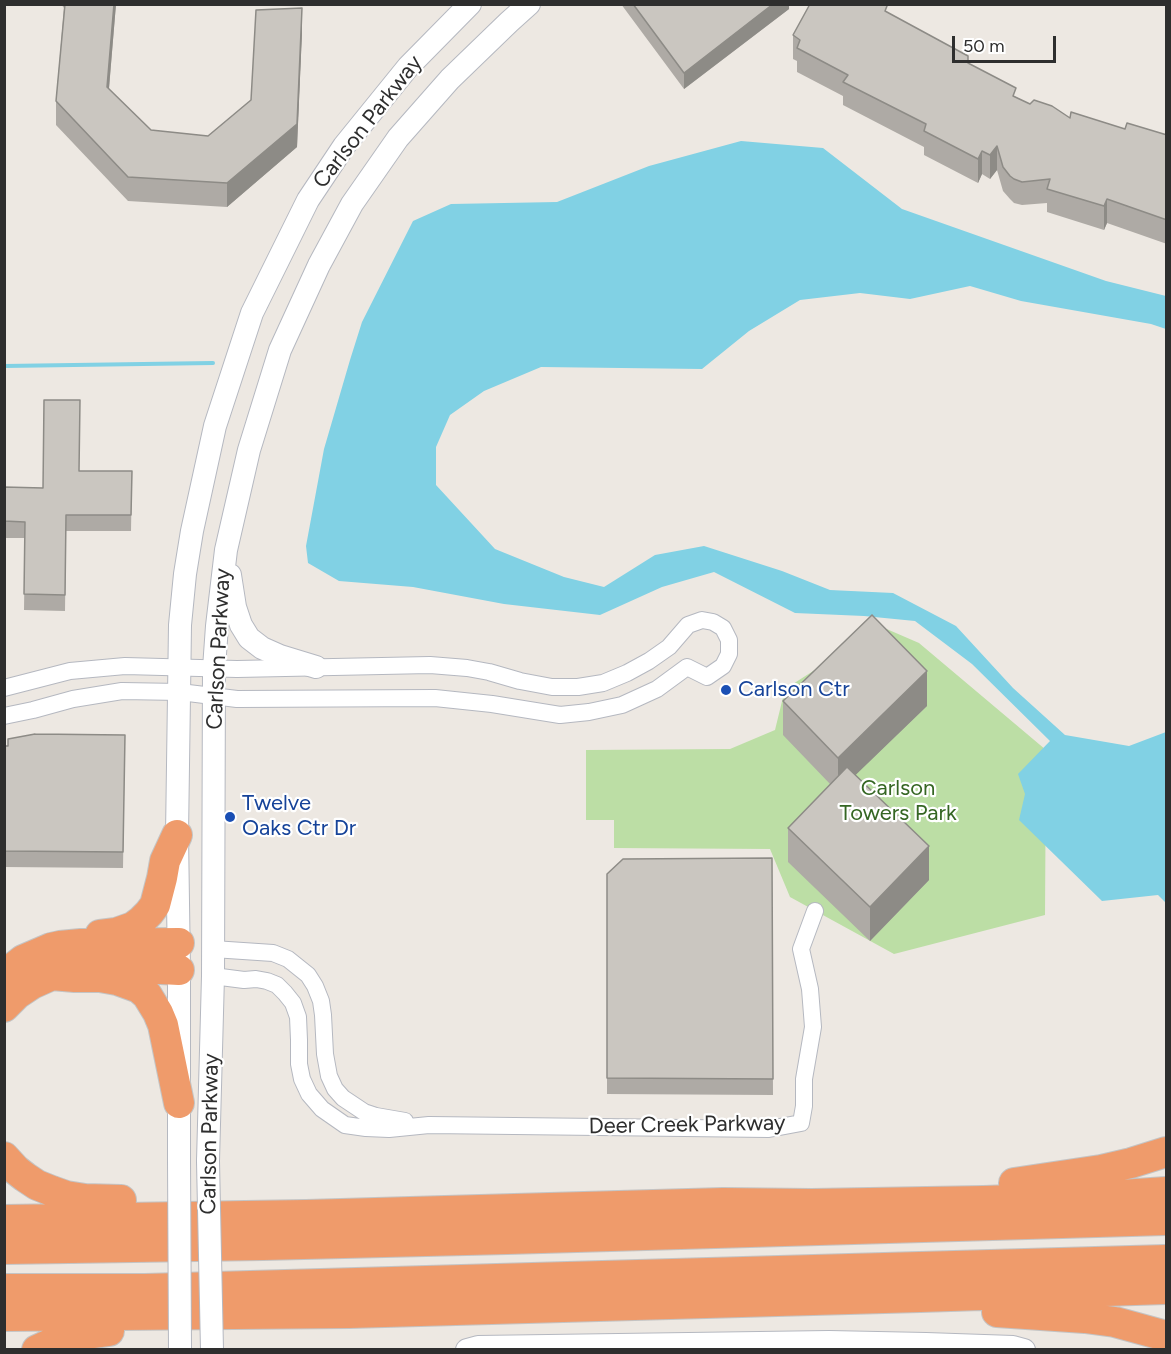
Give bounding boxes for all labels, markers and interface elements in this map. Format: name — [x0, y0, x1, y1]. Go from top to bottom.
scale bar — [955, 24, 1058, 62]
text: 50 m — [963, 35, 1005, 57]
street label: Carlson Parkway — [308, 50, 428, 194]
street label: Carlson Parkway — [202, 568, 236, 730]
place label: Carlson Ctr — [738, 677, 850, 703]
marker: Carlson Ctr — [719, 683, 733, 697]
park label: Carlson Towers Park — [839, 776, 957, 828]
place label: Twelve Oaks Ctr Dr — [242, 791, 356, 842]
marker: Twelve Oaks Ctr Dr — [223, 810, 237, 824]
street label: Carlson Parkway — [195, 1053, 225, 1215]
street label: Deer Creek Parkway — [588, 1110, 786, 1140]

